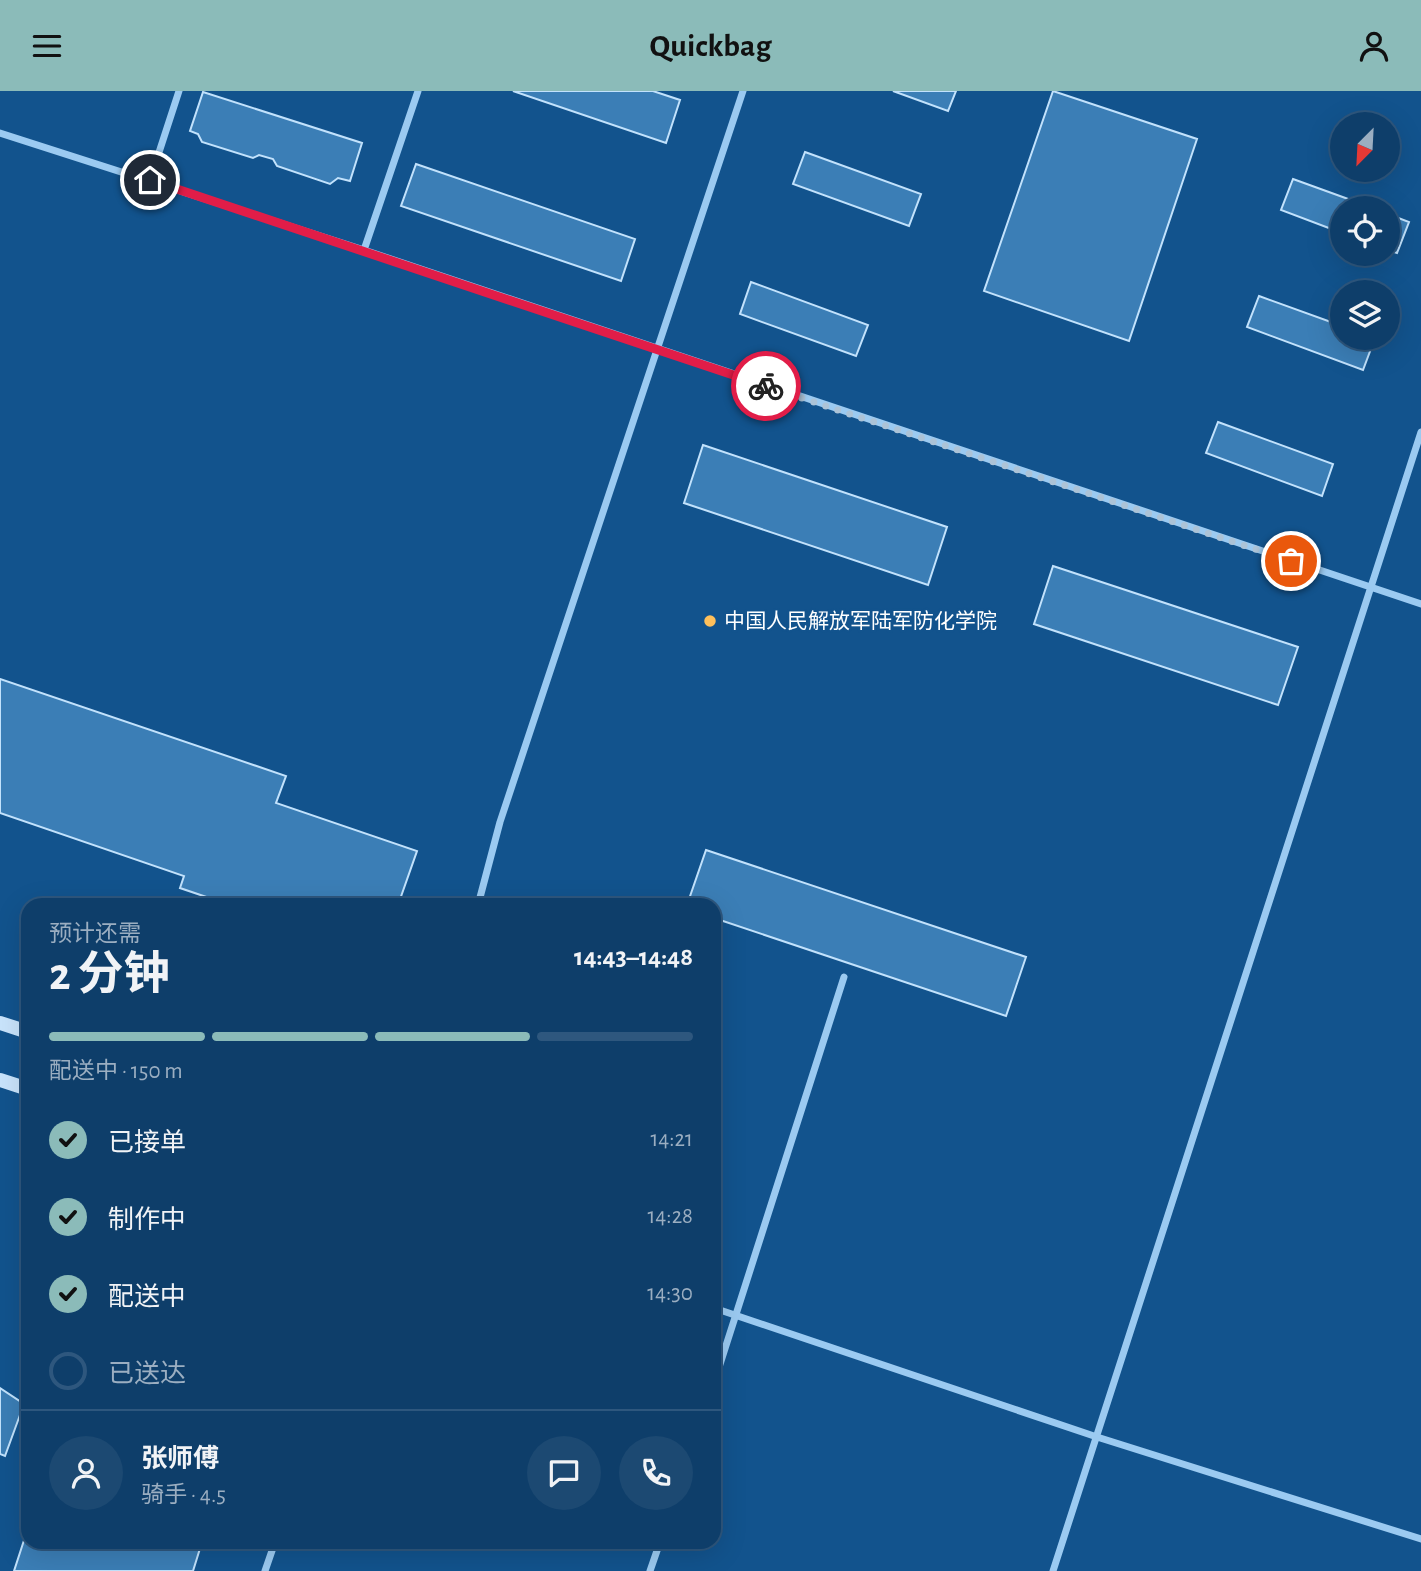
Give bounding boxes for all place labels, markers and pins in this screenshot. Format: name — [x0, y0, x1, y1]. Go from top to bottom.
pin — [120, 150, 180, 210]
pin — [1261, 531, 1321, 591]
place label: 中国人民解放军陆军防化学院 — [724, 610, 997, 632]
marker: 中国人民解放军陆军防化学院 — [702, 613, 718, 629]

